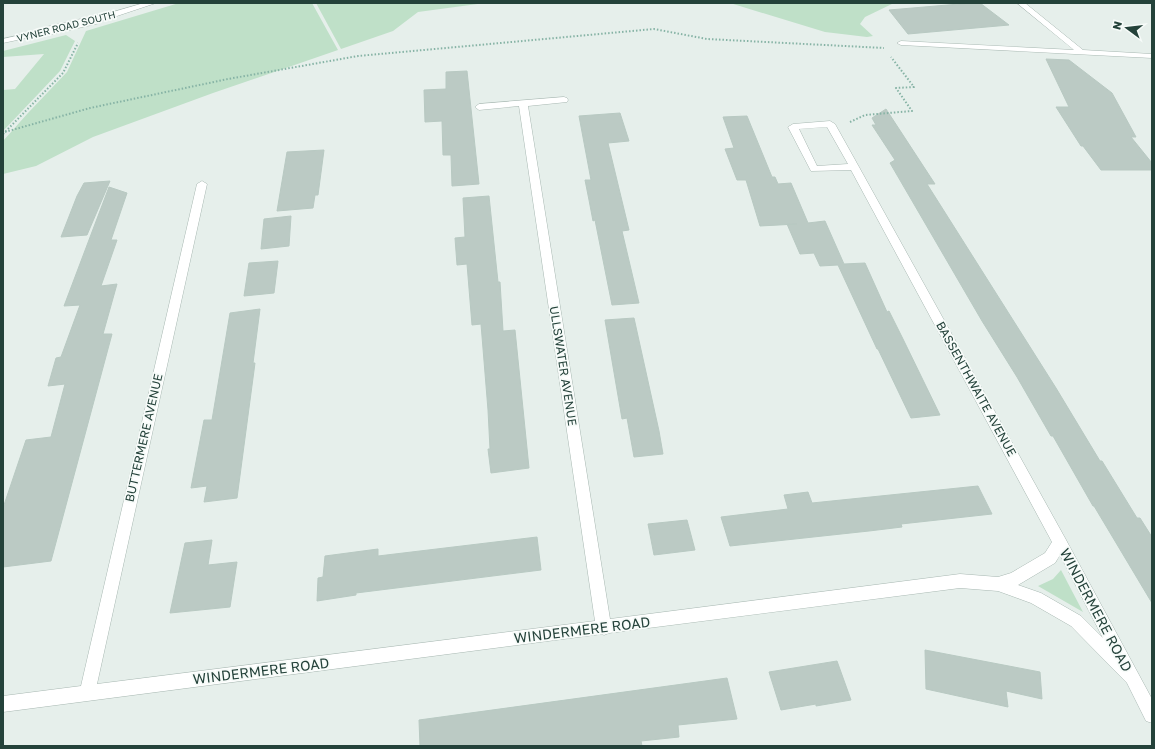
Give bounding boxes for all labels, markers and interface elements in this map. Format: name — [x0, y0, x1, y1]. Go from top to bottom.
street label: VYNER ROAD SOUTH — [15, 8, 117, 44]
north arrow — [1107, 8, 1147, 48]
text: N — [1109, 20, 1124, 31]
street label: ULLSWATER AVENUE — [547, 305, 580, 427]
street label: BASSENTHWAITE AVENUE — [933, 319, 1020, 459]
street label: BUTTERMERE AVENUE — [121, 372, 166, 504]
street label: WINDERMERE ROAD — [1057, 545, 1136, 674]
street label: WINDERMERE ROAD — [513, 613, 651, 646]
street label: WINDERMERE ROAD — [192, 654, 330, 687]

